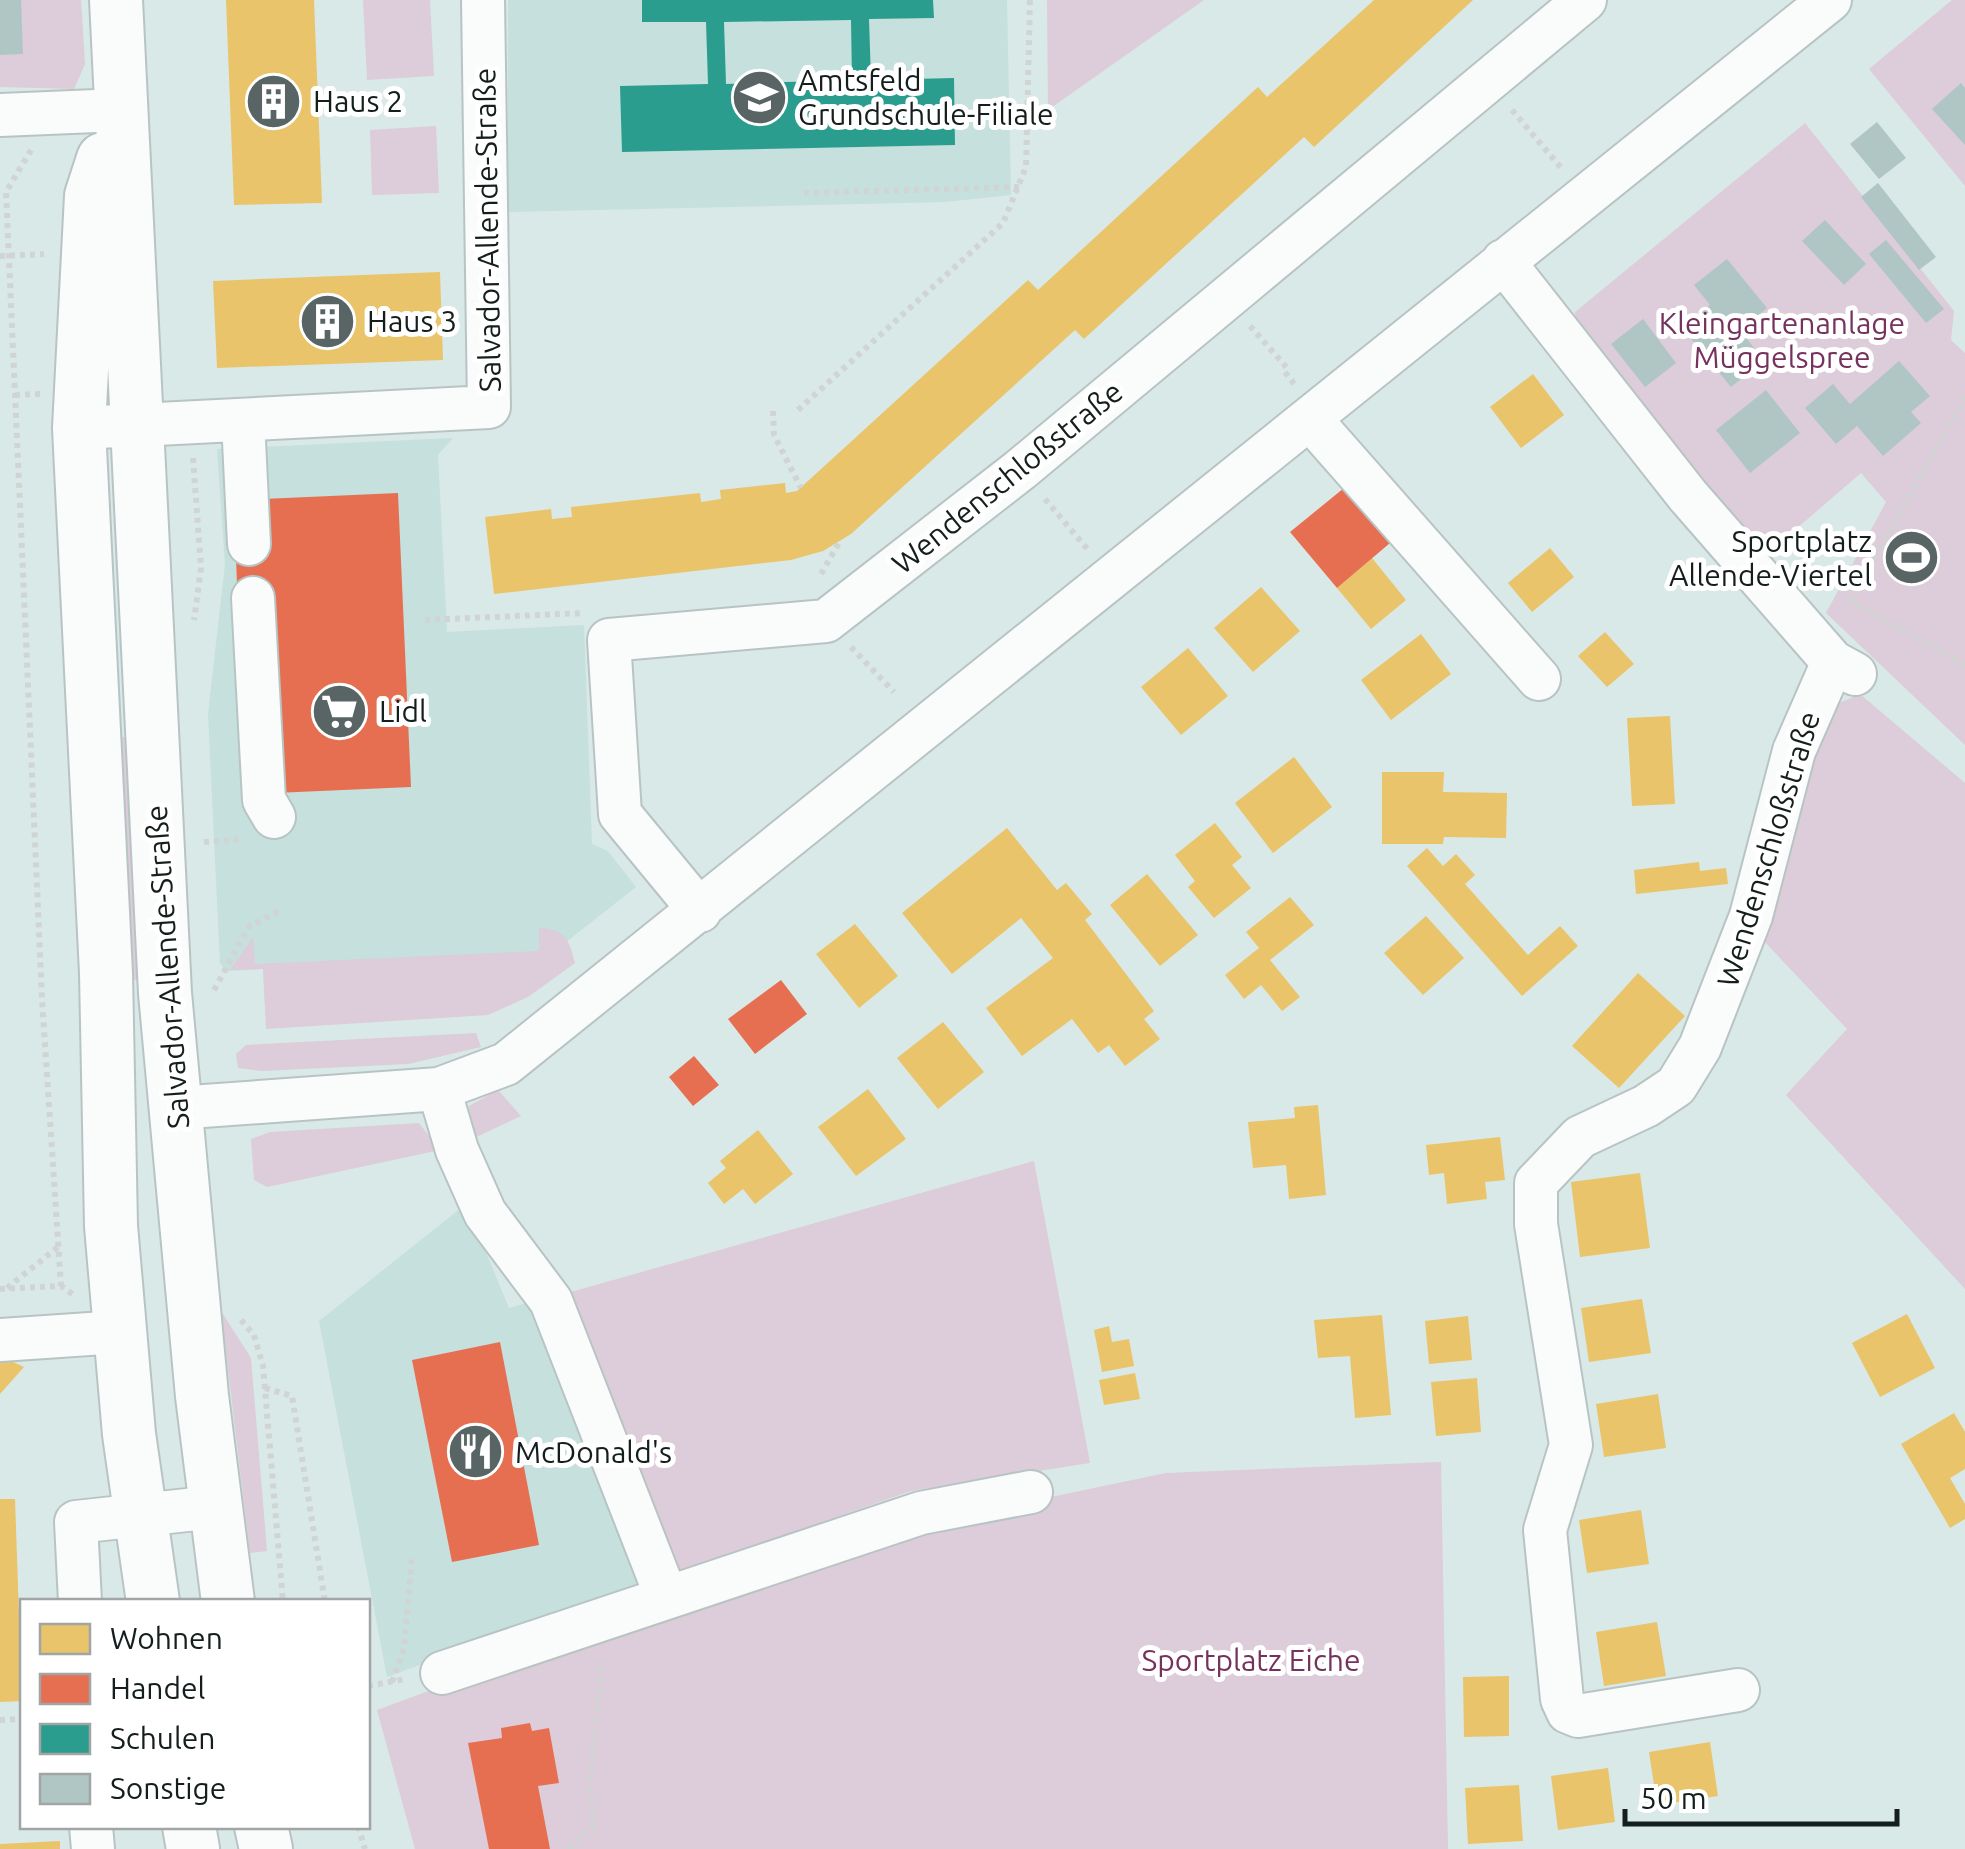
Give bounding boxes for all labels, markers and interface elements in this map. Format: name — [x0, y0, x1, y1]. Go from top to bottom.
place label: Amtsfeld Grundschule-Filiale — [798, 63, 1053, 131]
school or university icon: Amtsfeld Grundschule-Filiale — [729, 67, 789, 127]
street label: Salvador-Allende-Straße — [467, 68, 507, 392]
building icon: Haus 2 — [244, 71, 304, 131]
place label: Haus 2 — [313, 84, 403, 118]
building icon: Haus 3 — [298, 291, 358, 351]
place label: Haus 3 — [367, 304, 457, 338]
park label: Kleingartenanlage Müggelspree — [1659, 306, 1905, 374]
street label: Wendenschloßstraße — [885, 374, 1129, 580]
place label: Sportplatz Allende-Viertel — [1669, 524, 1872, 592]
sports icon: Sportplatz Allende-Viertel — [1881, 528, 1941, 588]
supermarket icon: Lidl — [310, 681, 370, 741]
place label: Lidl — [379, 694, 427, 728]
street label: Wendenschloßstraße — [1710, 707, 1826, 991]
street label: Salvador-Allende-Straße — [139, 804, 195, 1130]
restaurant icon: McDonald's — [446, 1422, 506, 1482]
place label: McDonald's — [515, 1435, 672, 1469]
legend — [20, 1599, 370, 1829]
text: Wohnen — [110, 1621, 223, 1655]
park label: Sportplatz Eiche — [1141, 1643, 1361, 1677]
text: Handel — [110, 1671, 206, 1705]
text: Schulen — [110, 1721, 215, 1755]
scale bar — [1625, 1764, 1898, 1826]
text: Sonstige — [110, 1771, 226, 1805]
text: 50 m — [1640, 1781, 1707, 1815]

